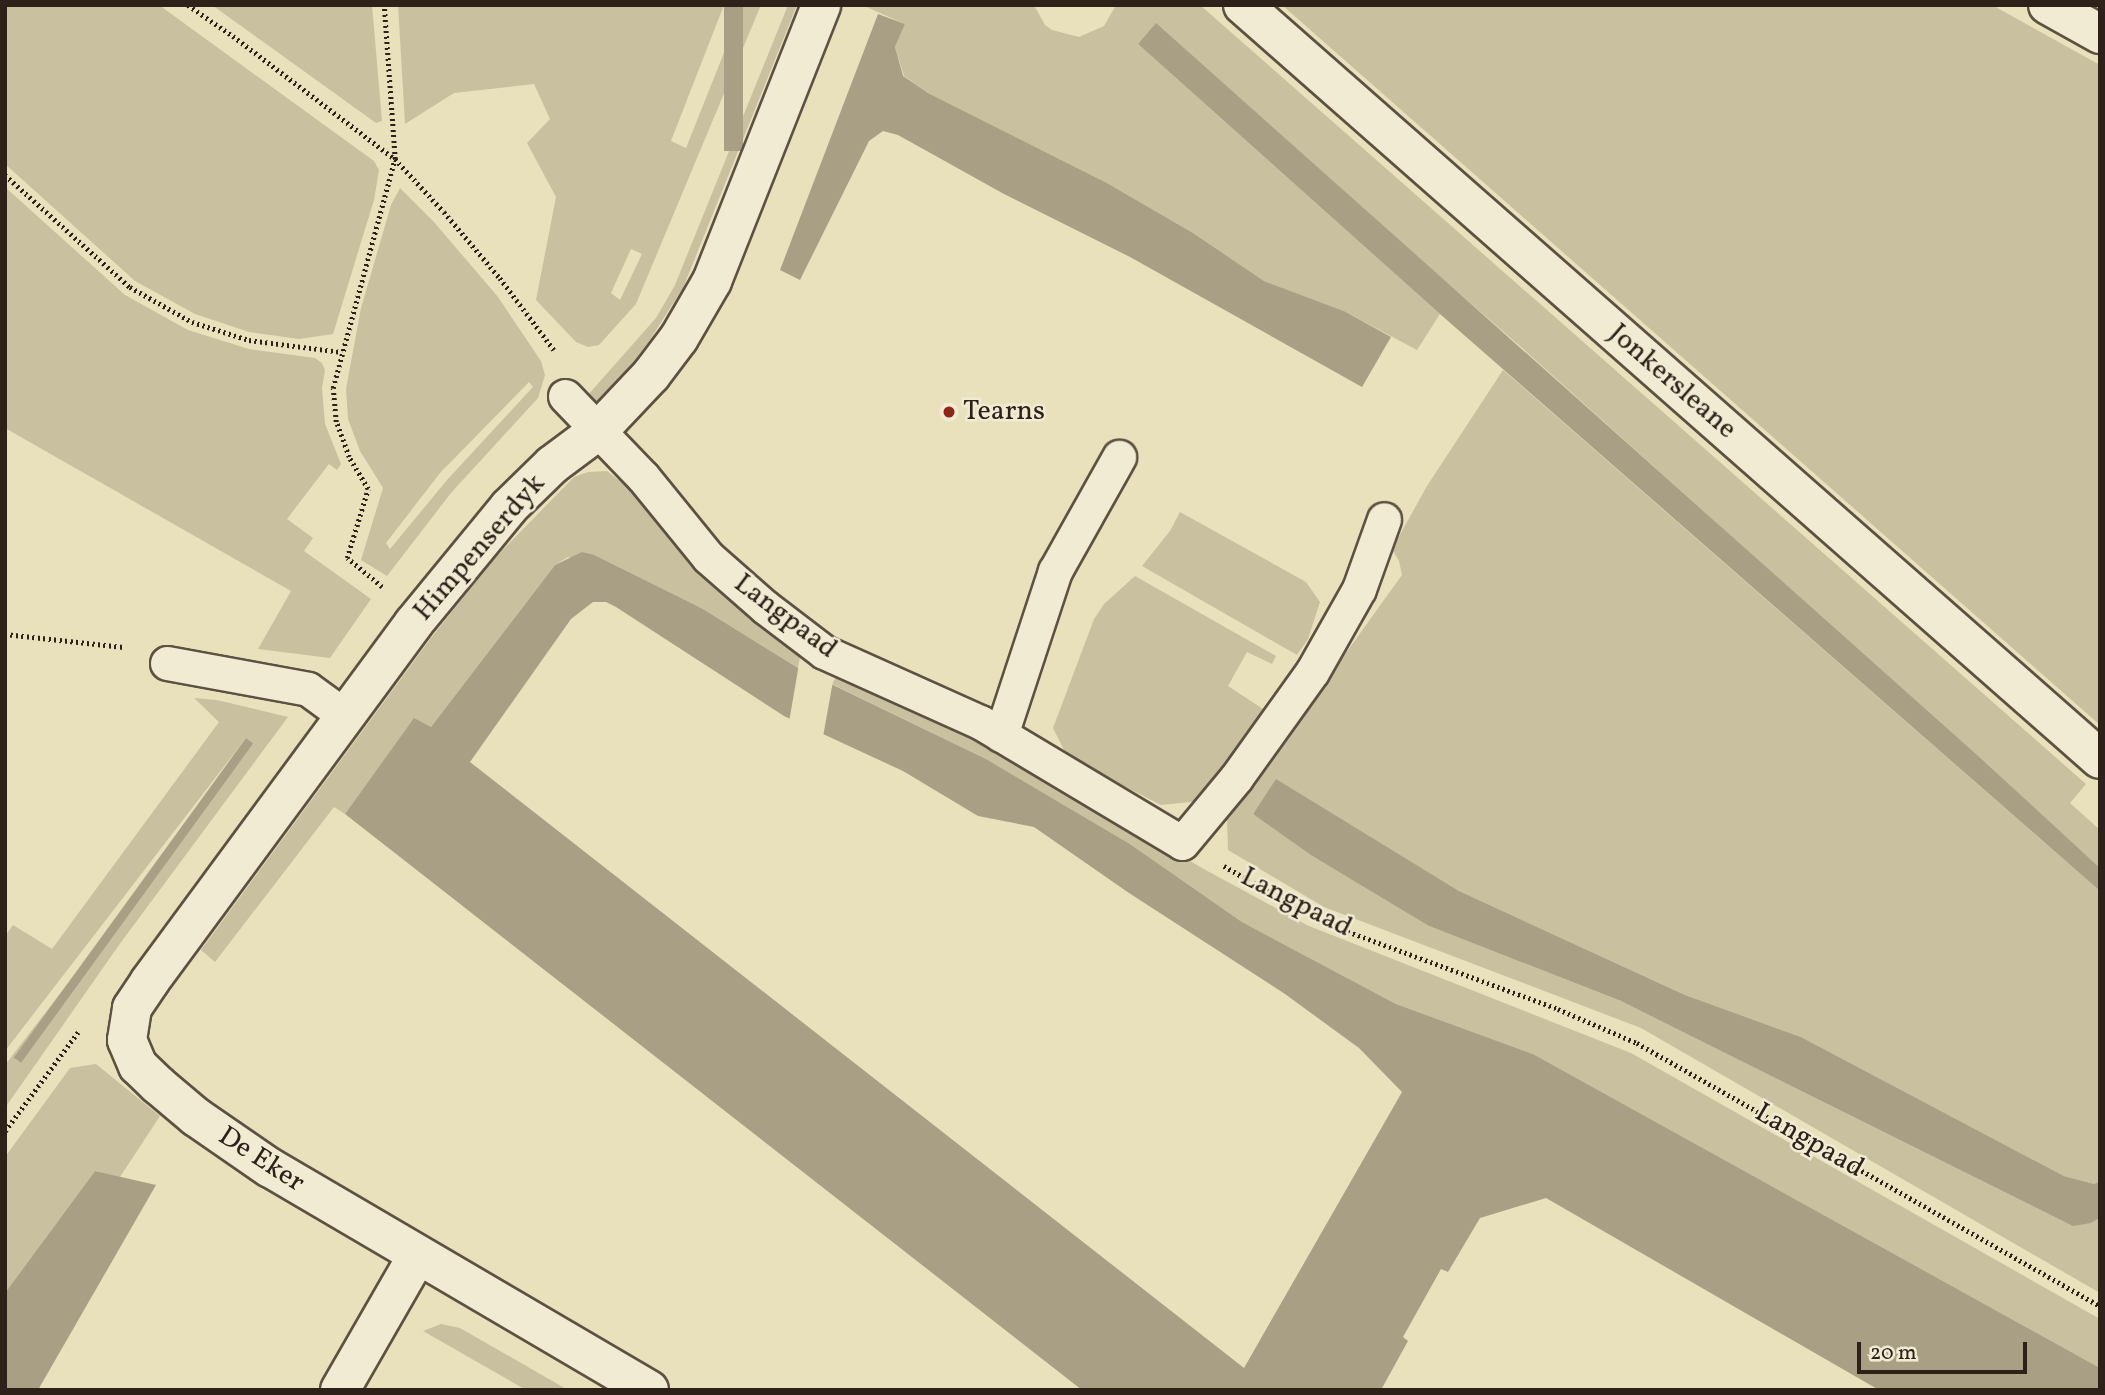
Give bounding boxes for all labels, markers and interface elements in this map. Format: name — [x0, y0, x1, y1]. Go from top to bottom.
street label: Jonkersleane — [1601, 317, 1743, 447]
place label: Tearns — [963, 395, 1045, 429]
marker: Tearns — [941, 404, 957, 420]
street label: Himpenserdyk — [407, 468, 553, 628]
street label: Langpaad — [727, 567, 843, 667]
street label: Langpaad — [1235, 861, 1357, 945]
street label: Langpaad — [1748, 1096, 1870, 1186]
street label: De Eker — [212, 1120, 310, 1200]
scale bar — [1860, 1328, 2030, 1372]
text: 20 m — [1870, 1339, 1916, 1368]

